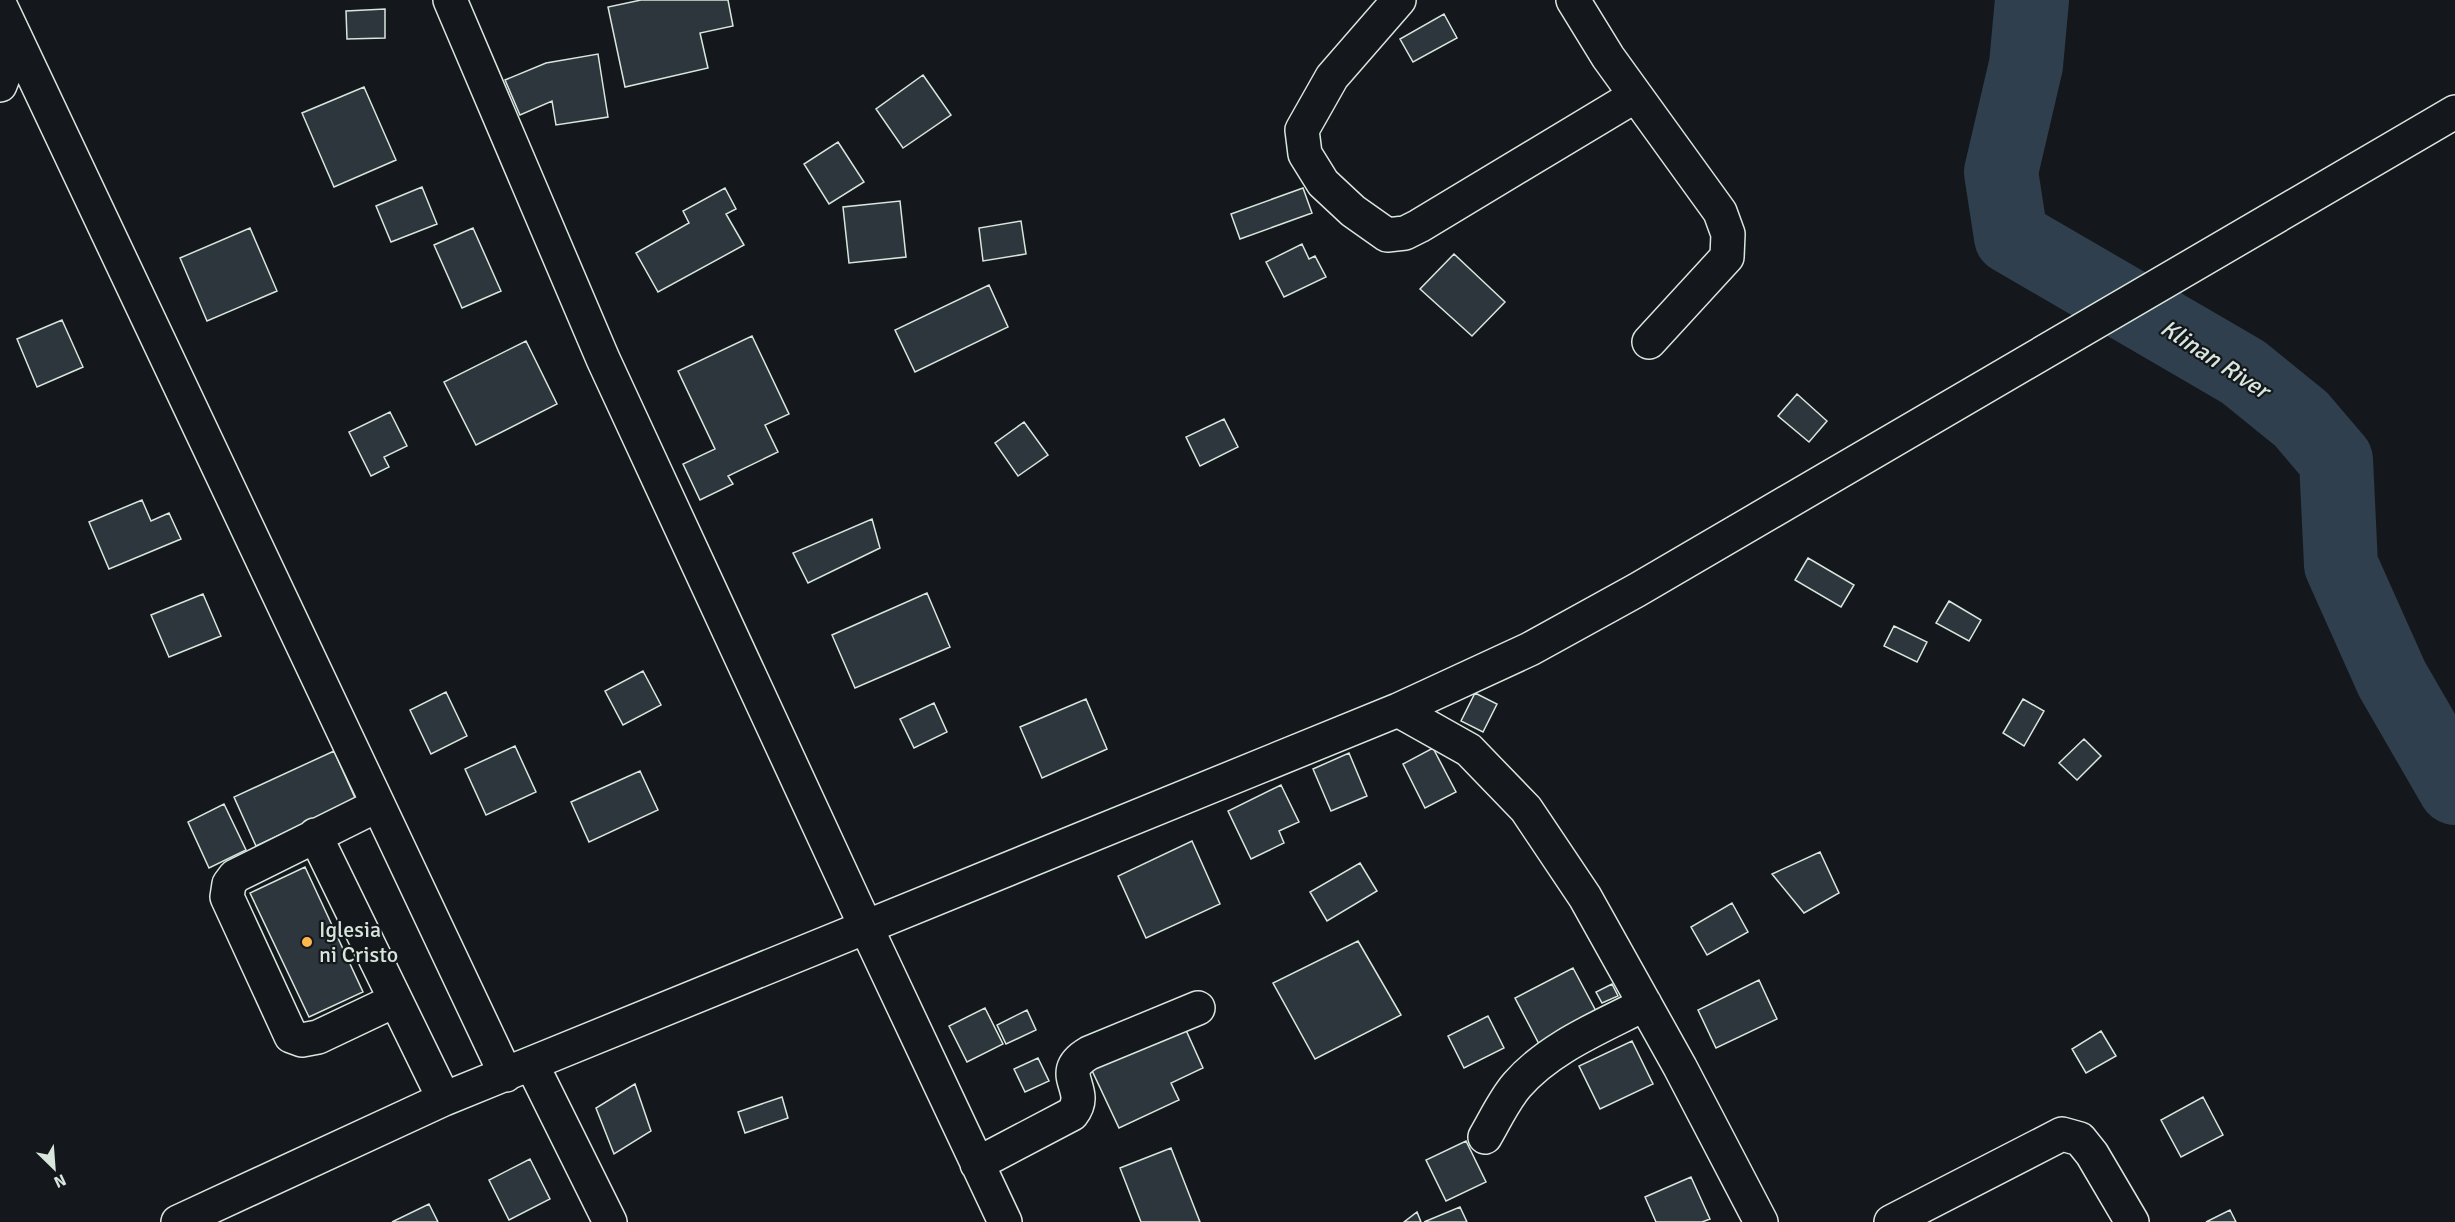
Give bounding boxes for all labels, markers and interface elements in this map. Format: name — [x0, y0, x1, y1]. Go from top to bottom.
water label: Klinan River — [2155, 313, 2278, 407]
place label: Iglesia ni Cristo — [319, 916, 398, 968]
marker: Iglesia ni Cristo — [300, 935, 314, 949]
north arrow — [24, 1138, 84, 1198]
text: N — [51, 1169, 69, 1192]

